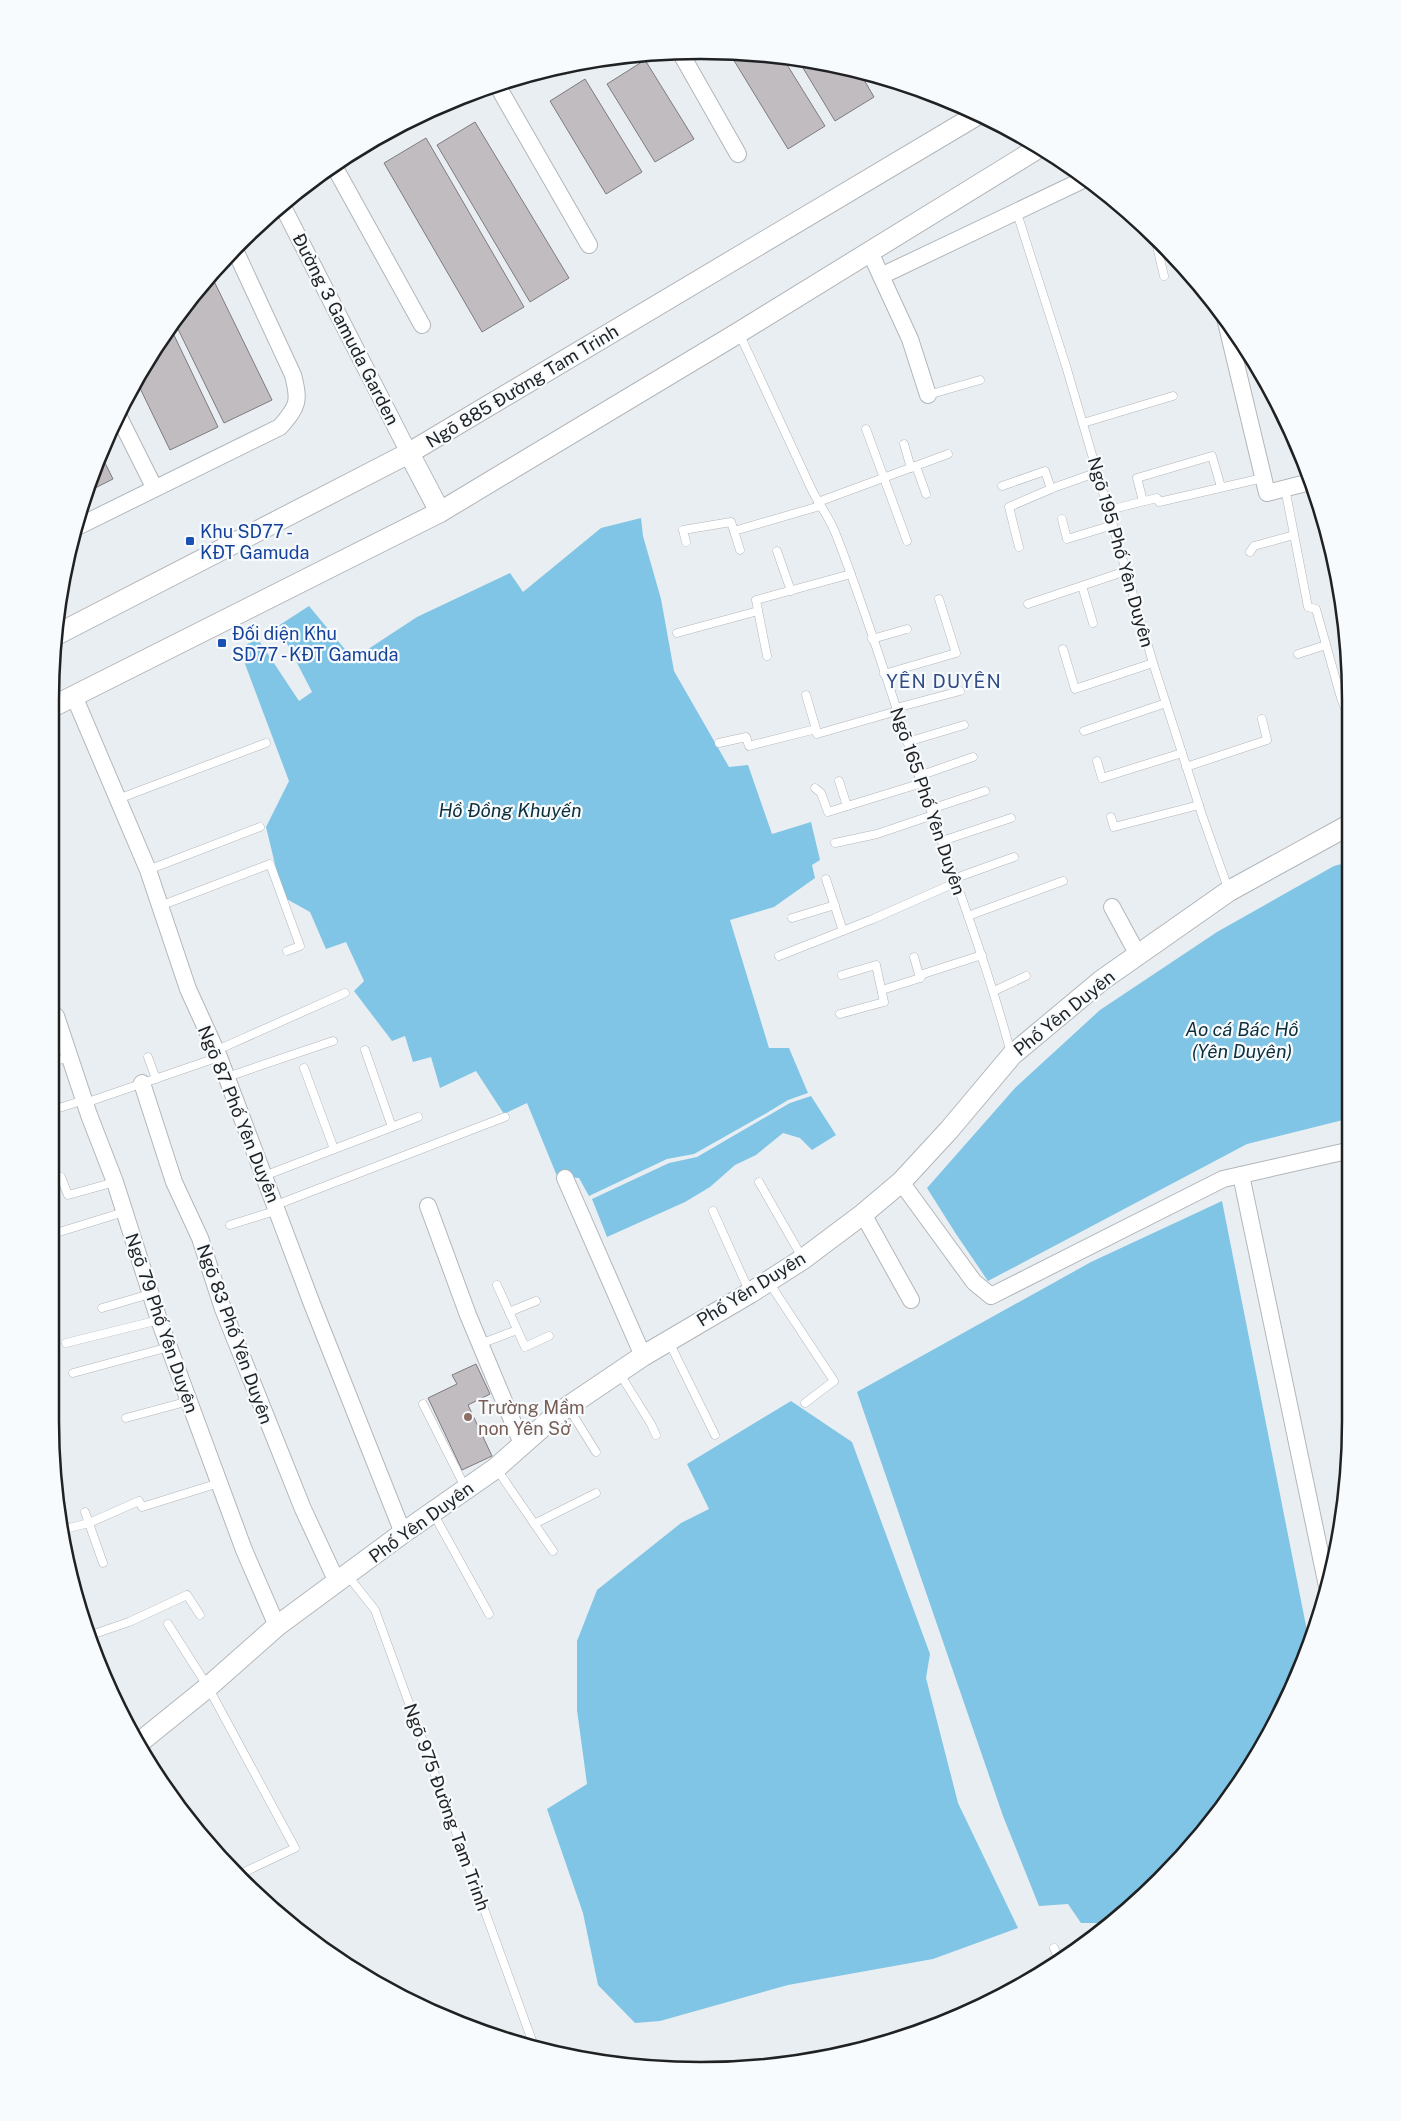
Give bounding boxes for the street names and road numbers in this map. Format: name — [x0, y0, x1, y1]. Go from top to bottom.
street label: Đường 3 Gamuda Garden — [288, 230, 404, 428]
street label: Ngõ 885 Đường Tam Trinh — [422, 320, 622, 452]
street label: Ngõ 195 Phố Yên Duyên — [1084, 454, 1158, 650]
street label: Ngõ 165 Phố Yên Duyên — [886, 704, 970, 898]
street label: Phố Yên Duyên — [1009, 966, 1119, 1060]
street label: Ngõ 87 Phố Yên Duyên — [194, 1022, 284, 1206]
street label: Ngõ 79 Phố Yên Duyên — [121, 1230, 203, 1416]
street label: Ngõ 83 Phố Yên Duyên — [193, 1241, 277, 1427]
street label: Phố Yên Duyên — [693, 1247, 809, 1331]
street label: Phố Yên Duyên — [365, 1477, 477, 1567]
street label: Ngõ 975 Đường Tam Trinh — [400, 1700, 494, 1914]

